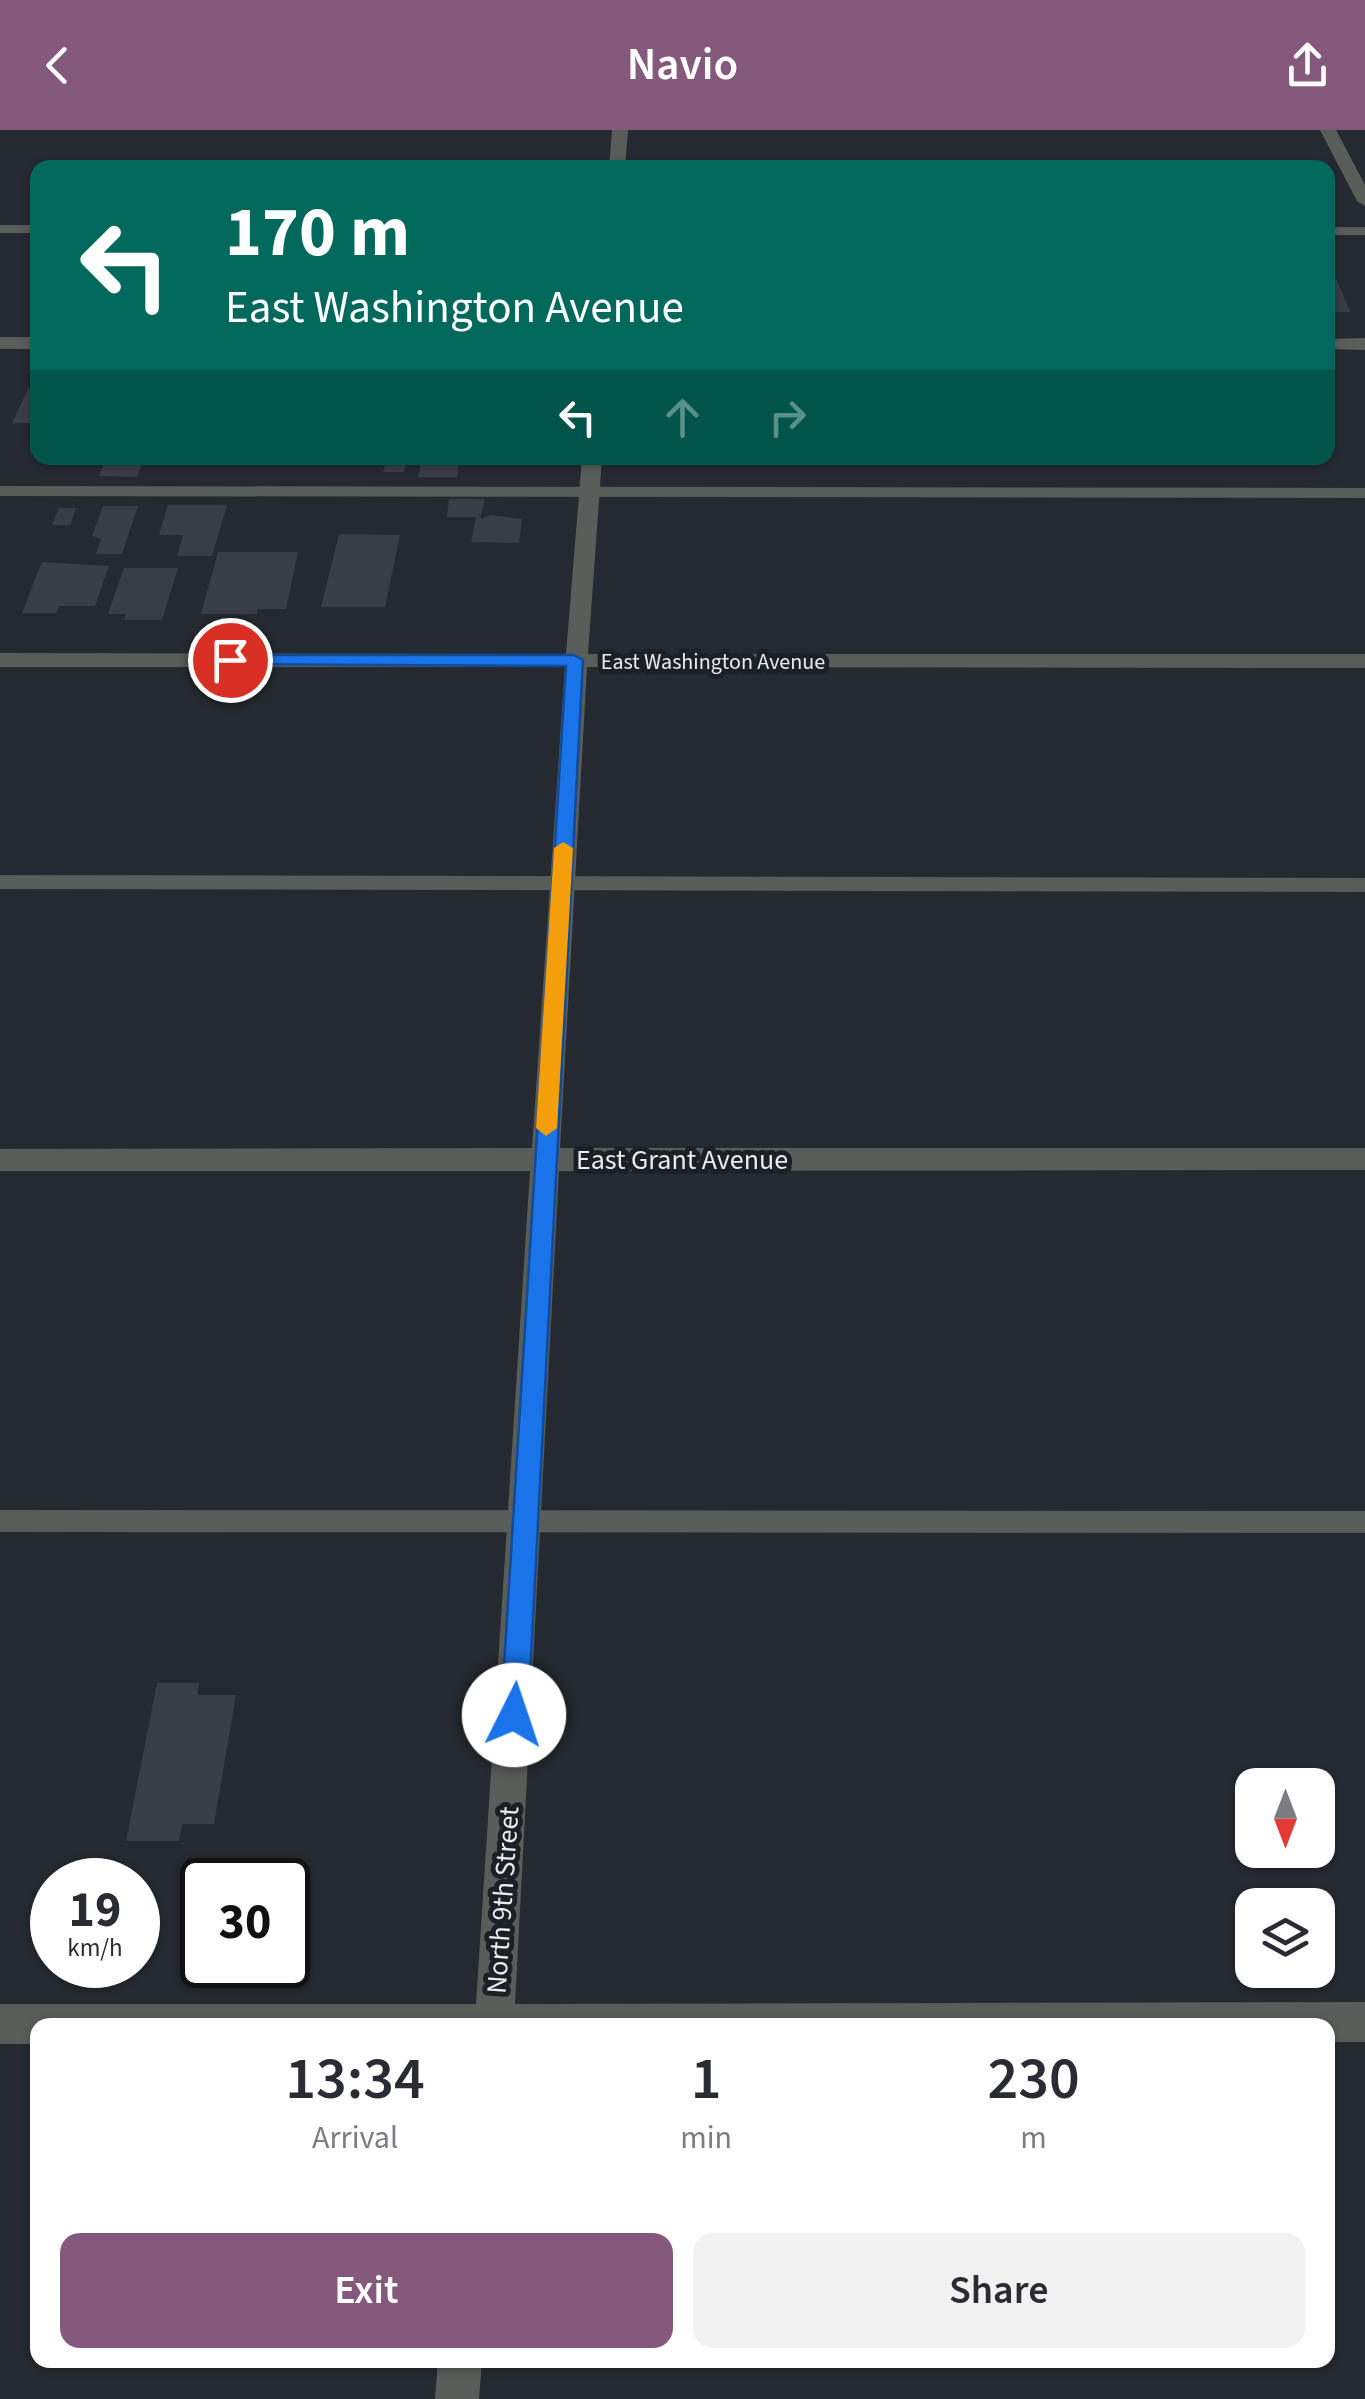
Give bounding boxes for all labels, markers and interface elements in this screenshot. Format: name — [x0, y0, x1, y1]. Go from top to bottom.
text: Navio — [627, 33, 738, 97]
icon: back — [30, 38, 85, 93]
icon: share — [1280, 38, 1335, 93]
text: 170 m — [225, 183, 410, 283]
icon: left — [60, 200, 190, 330]
text: East Washington Avenue — [225, 276, 684, 340]
icon: left — [550, 390, 605, 445]
icon: ahead — [655, 390, 710, 445]
icon: right — [760, 390, 815, 445]
pin — [188, 618, 273, 703]
icon: arrive — [203, 633, 258, 688]
street label: East Washington Avenue — [601, 646, 825, 678]
street label: East Grant Avenue — [576, 1140, 788, 1180]
position arrow — [462, 1663, 566, 1767]
north arrow — [1235, 1768, 1335, 1868]
map controls — [1235, 1768, 1335, 1988]
street label: North 9th Street — [477, 1805, 530, 1995]
speed limit sign: 30 — [180, 1858, 310, 1988]
text: 19 — [69, 1875, 121, 1946]
button: layers — [1235, 1888, 1335, 1988]
text: km/h — [67, 1930, 123, 1966]
text: 13:34 — [285, 2037, 425, 2122]
text: 1 — [691, 2037, 722, 2122]
text: 230 — [987, 2037, 1080, 2122]
text: Arrival — [312, 2115, 398, 2161]
text: min — [680, 2115, 732, 2161]
text: m — [1020, 2115, 1047, 2161]
button: Exit — [60, 2233, 673, 2348]
button: Share — [693, 2233, 1305, 2348]

